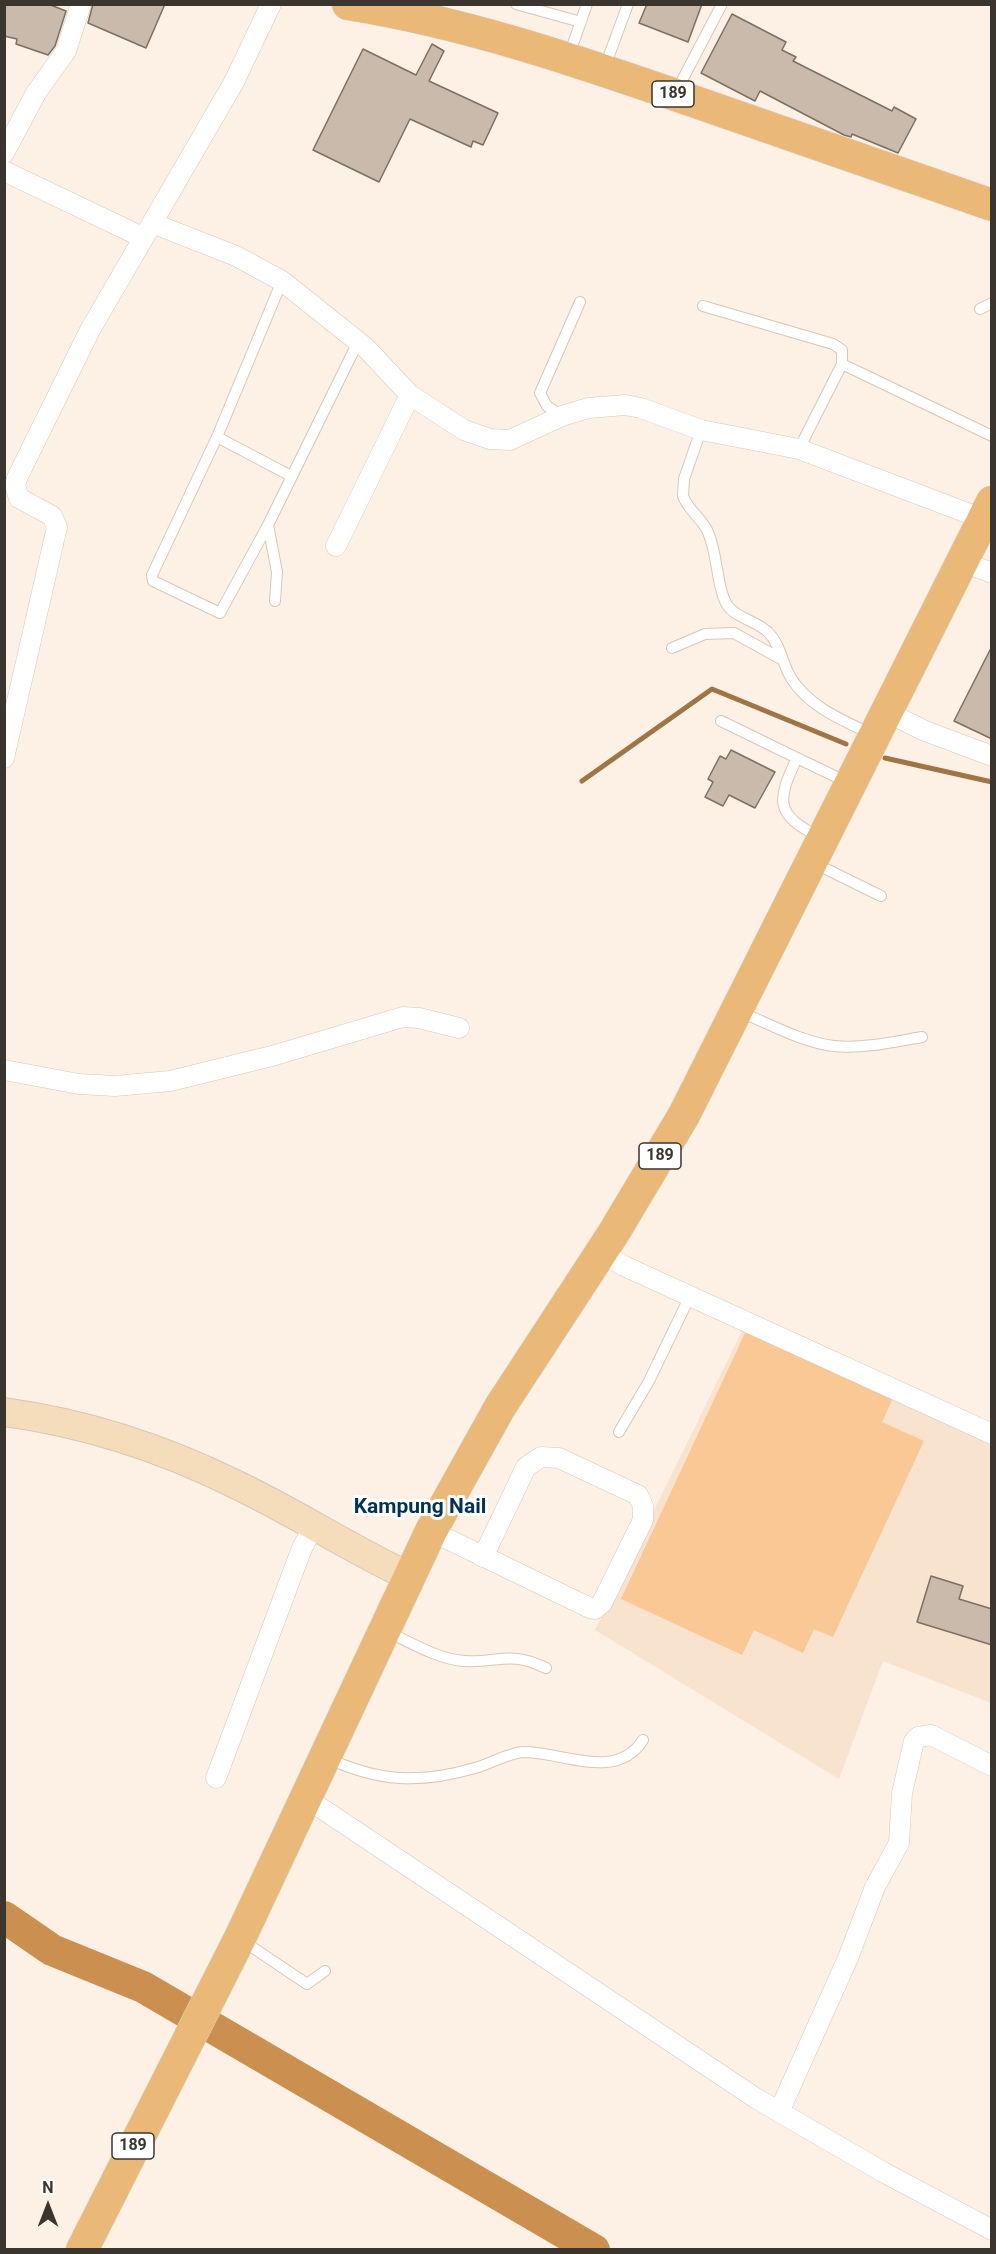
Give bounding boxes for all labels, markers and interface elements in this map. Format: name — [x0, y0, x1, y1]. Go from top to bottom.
road number: 189 — [652, 81, 694, 107]
road number: 189 — [639, 1143, 681, 1169]
district label: Kampung Nail — [354, 1495, 486, 1521]
road number: 189 — [112, 2133, 154, 2159]
north arrow — [18, 2176, 78, 2236]
text: N — [42, 2178, 54, 2197]

